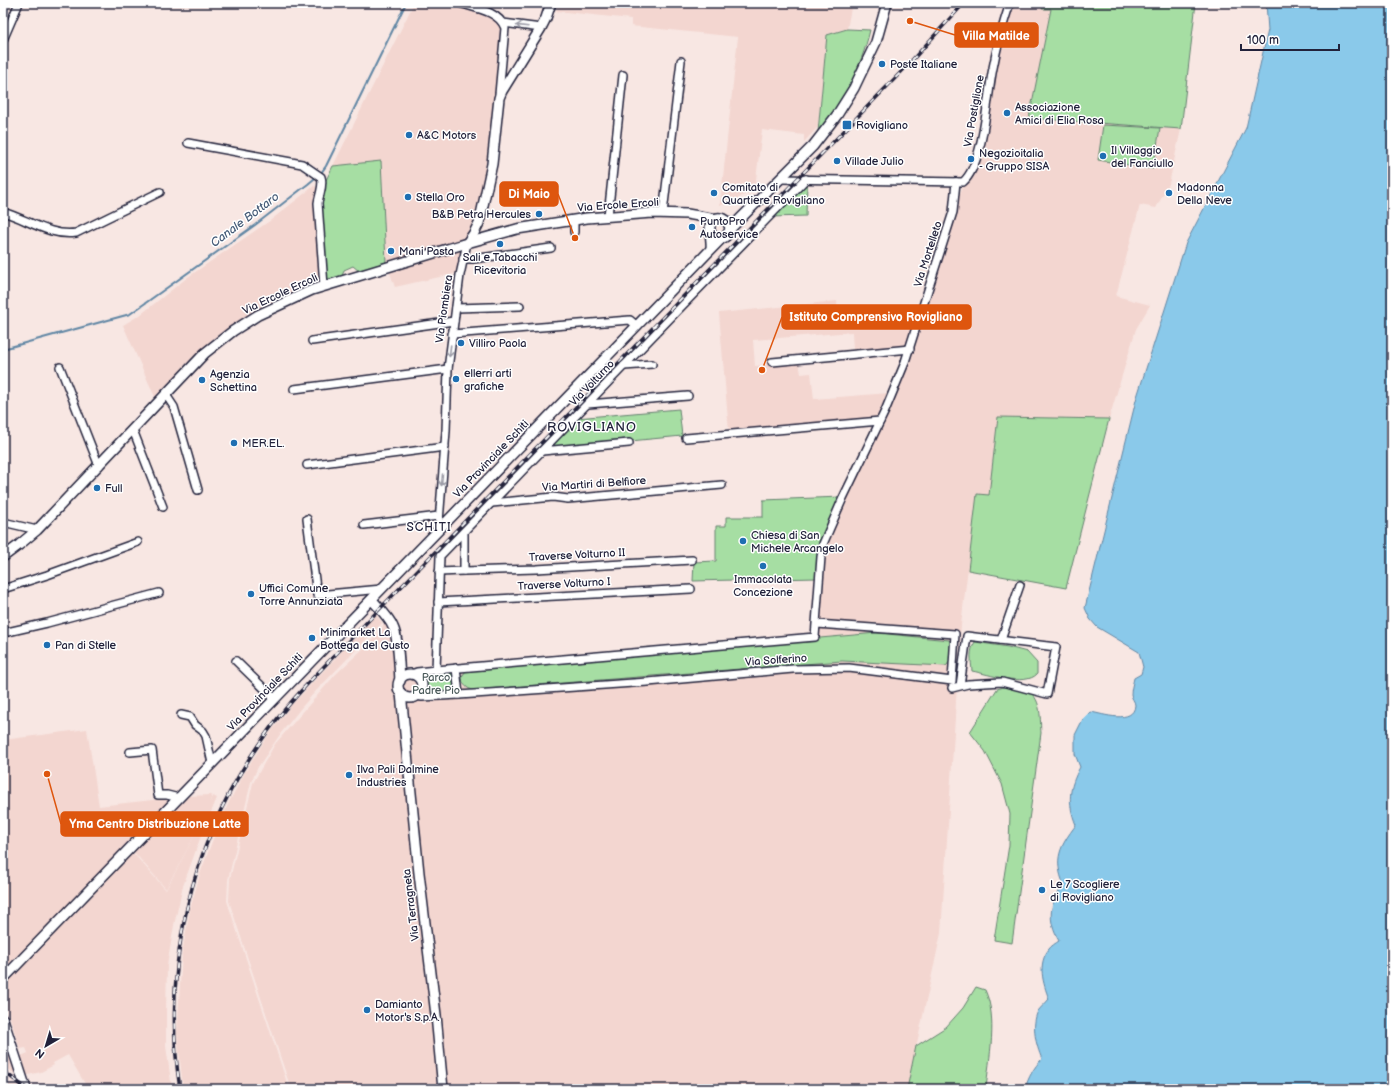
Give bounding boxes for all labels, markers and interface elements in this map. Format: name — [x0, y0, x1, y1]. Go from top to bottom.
one-way arrow — [516, 22, 529, 30]
callout: Villa Matilde — [955, 23, 1038, 47]
scale bar — [1241, 26, 1339, 52]
text: Villa Matilde — [962, 29, 1030, 44]
text: 100 m — [1247, 33, 1279, 48]
place label: Poste Italiane — [890, 58, 958, 71]
marker: Poste Italiane — [877, 59, 887, 69]
street label: Via Postiglione — [961, 73, 987, 148]
place label: Associazione Amici di Elia Rosa — [1015, 101, 1104, 127]
marker: Associazione Amici di Elia Rosa — [1002, 108, 1012, 118]
marker: Rovigliano — [841, 119, 853, 131]
place label: Rovigliano — [856, 119, 908, 132]
place label: A&C Motors — [417, 129, 477, 142]
marker: A&C Motors — [404, 130, 414, 140]
place label: Il Villaggio del Fanciullo — [1111, 144, 1174, 170]
place label: Negozioitalia - Gruppo SISA — [979, 147, 1049, 173]
marker: Il Villaggio del Fanciullo — [1098, 151, 1108, 161]
marker: Negozioitalia - Gruppo SISA — [966, 154, 976, 164]
place label: Villade Julio — [845, 155, 904, 168]
marker: Villade Julio — [832, 156, 842, 166]
place label: Comitato di Quartiere Rovigliano — [722, 181, 825, 207]
place label: Madonna Della Neve — [1177, 181, 1232, 207]
callout: Di Maio — [500, 182, 558, 206]
text: Di Maio — [508, 187, 550, 202]
marker: Comitato di Quartiere Rovigliano — [709, 188, 719, 198]
marker: Madonna Della Neve — [1164, 188, 1174, 198]
water label: Canale Bottaro — [208, 189, 282, 251]
place label: Stella Oro — [416, 191, 465, 204]
marker: Stella Oro — [403, 192, 413, 202]
street label: Via Ercole Ercoli — [577, 196, 659, 214]
place label: B&B Petra Hercules — [432, 208, 532, 221]
marker: B&B Petra Hercules — [534, 209, 544, 219]
place label: PuntoPro Autoservice — [700, 215, 759, 241]
street label: Via Mortelleto — [911, 219, 945, 289]
marker: PuntoPro Autoservice — [687, 222, 697, 232]
marker: Sali e Tabacchi Ricevitoria — [495, 239, 505, 249]
place label: Mani Pasta — [399, 245, 454, 258]
marker: Mani Pasta — [386, 246, 396, 256]
place label: Sali e Tabacchi Ricevitoria — [463, 251, 537, 277]
street label: Via Ercole Ercoli — [240, 271, 320, 317]
street label: Via Piombiera — [433, 274, 455, 344]
callout: Istituto Comprensivo Rovigliano — [782, 305, 971, 329]
text: Istituto Comprensivo Rovigliano — [789, 310, 963, 325]
place label: Villiro Paola — [469, 337, 526, 350]
marker: Villiro Paola — [456, 338, 466, 348]
one-way arrow — [447, 344, 454, 357]
street label: Via Volturno — [567, 357, 617, 409]
place label: ellerri arti grafiche — [464, 367, 512, 393]
place label: Agenzia Schettina — [210, 368, 257, 394]
marker: ellerri arti grafiche — [451, 374, 461, 384]
marker: Agenzia Schettina — [197, 375, 207, 385]
street label: Via Provinciale Schiti — [451, 417, 531, 501]
district label: ROVIGLIANO — [547, 419, 637, 435]
place label: MER.EL. — [242, 437, 284, 450]
marker: MER.EL. — [229, 438, 239, 448]
one-way arrow — [439, 473, 446, 486]
street label: Via Martiri di Belfiore — [542, 474, 647, 494]
place label: Full — [105, 482, 122, 495]
marker: Full — [92, 483, 102, 493]
district label: SCHITI — [406, 520, 452, 535]
place label: Chiesa di San Michele Arcangelo — [751, 529, 844, 555]
marker: Chiesa di San Michele Arcangelo — [738, 536, 748, 546]
street label: Traverse Volturno II — [528, 546, 626, 564]
marker: Immacolata Concezione — [758, 561, 768, 571]
place label: Immacolata Concezione — [733, 573, 793, 599]
street label: Traverse Volturno I — [517, 575, 611, 593]
place label: Uffici Comune Torre Annunziata — [259, 582, 343, 608]
marker: Uffici Comune Torre Annunziata — [246, 589, 256, 599]
place label: Minimarket La Bottega del Gusto — [320, 626, 410, 652]
marker: Minimarket La Bottega del Gusto — [307, 633, 317, 643]
place label: Pan di Stelle — [55, 639, 117, 652]
marker: Pan di Stelle — [42, 640, 52, 650]
street label: Via Provinciale Schiti — [225, 650, 305, 734]
street label: Via Solferino — [745, 651, 807, 669]
park label: Parco Padre Pio — [412, 671, 460, 697]
place label: Ilva Pali Dalmine Industries — [357, 763, 439, 789]
marker: Ilva Pali Dalmine Industries — [344, 770, 354, 780]
callout: Yma Centro Distribuzione Latte — [61, 812, 248, 836]
text: Yma Centro Distribuzione Latte — [69, 817, 241, 832]
street label: Via Terragneta — [400, 868, 422, 942]
place label: Le 7 Scogliere di Rovigliano — [1050, 878, 1120, 904]
marker: Le 7 Scogliere di Rovigliano — [1037, 885, 1047, 895]
place label: Damianto Motor's S.p.A. — [375, 998, 440, 1024]
marker: Damianto Motor's S.p.A. — [362, 1005, 372, 1015]
north arrow — [26, 1026, 66, 1066]
text: N — [33, 1046, 47, 1061]

